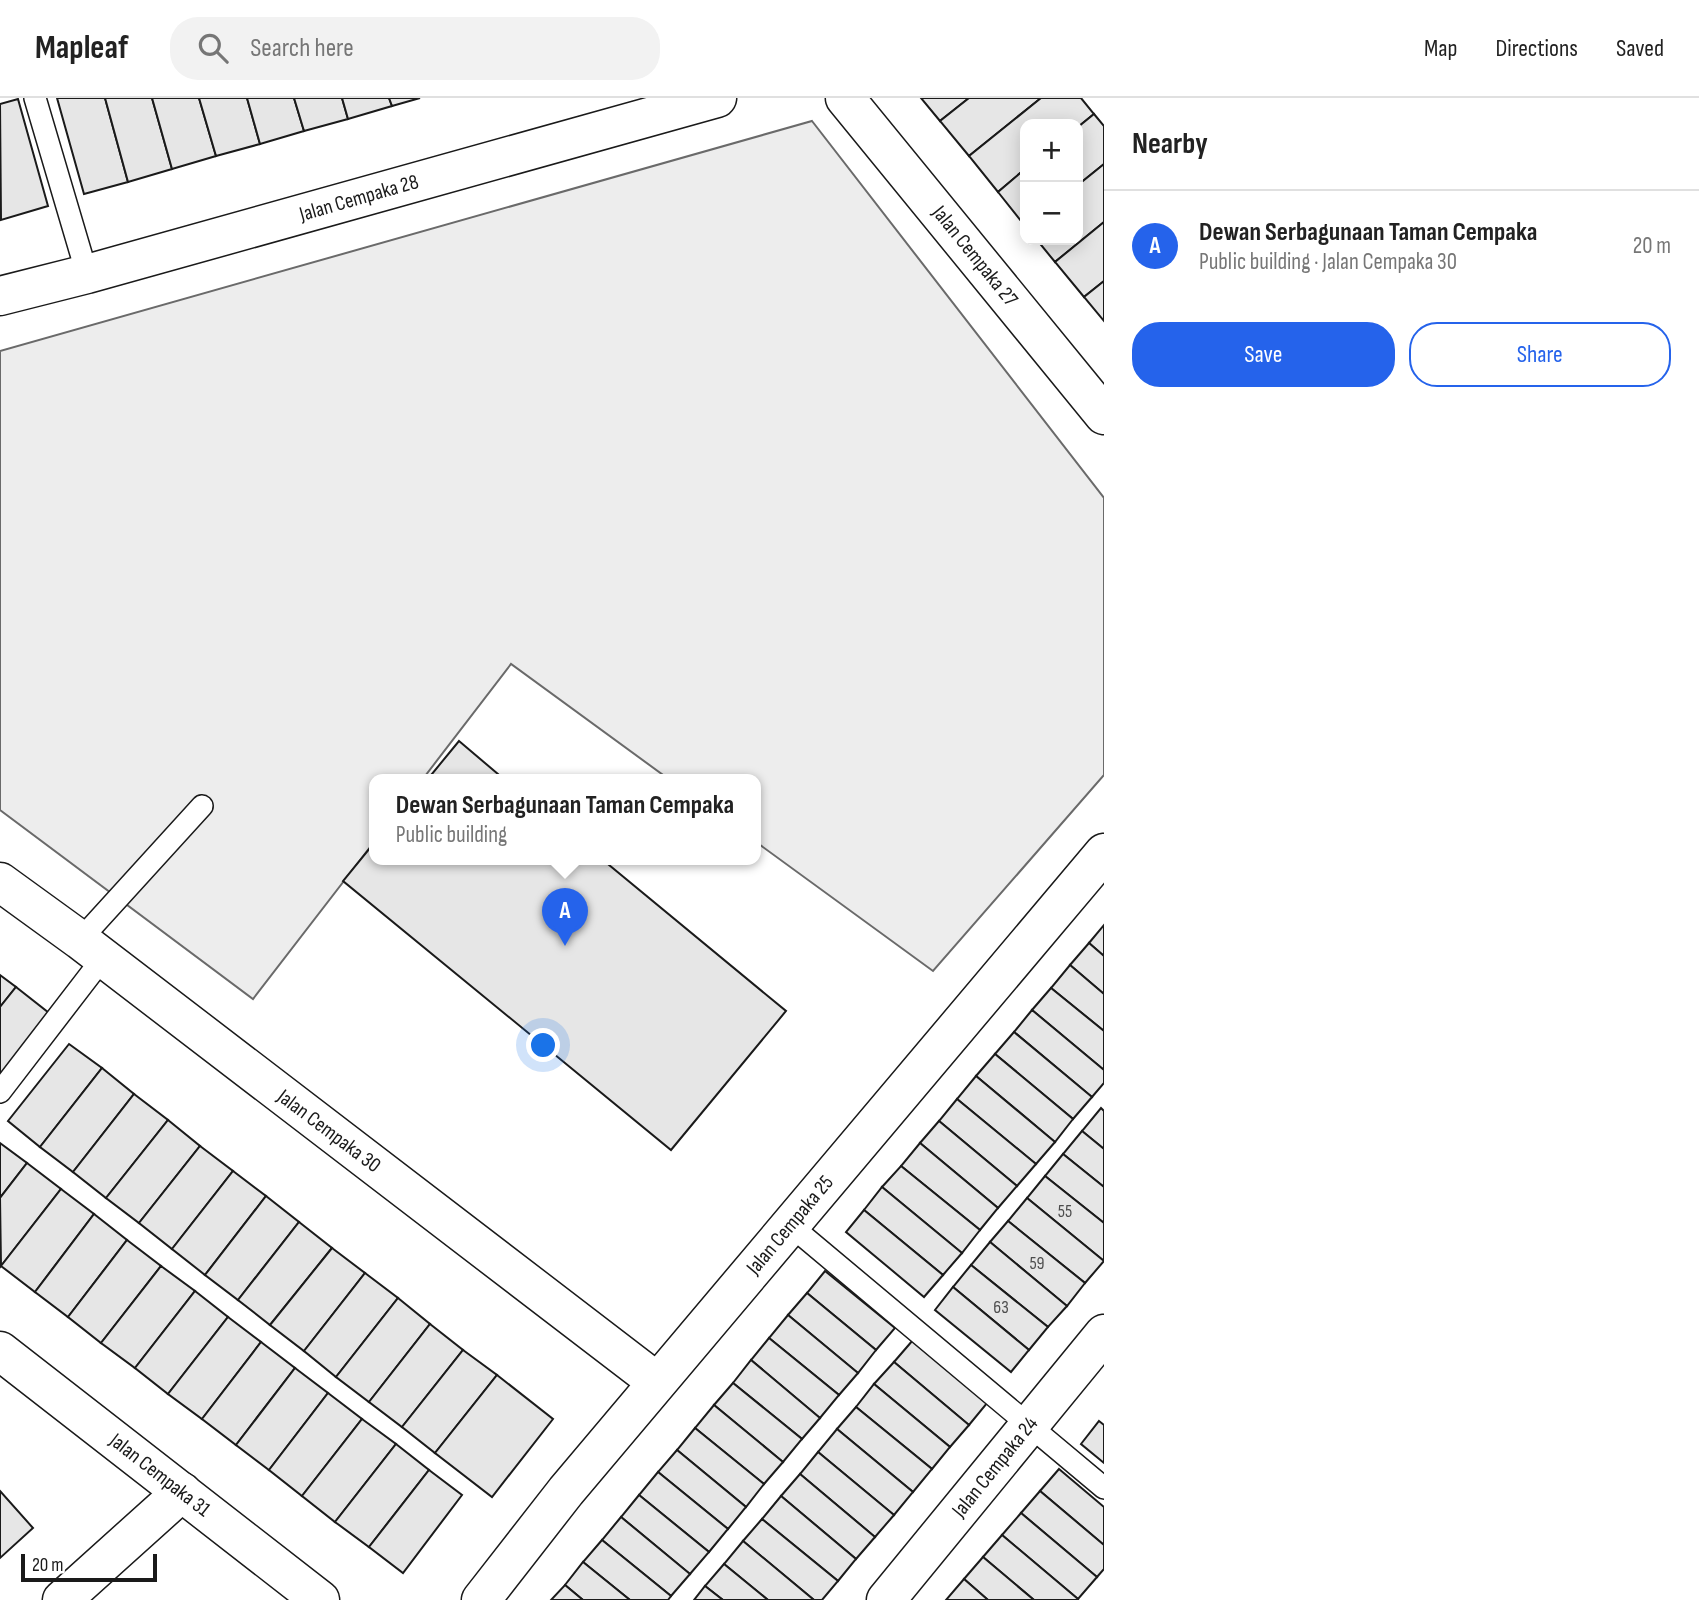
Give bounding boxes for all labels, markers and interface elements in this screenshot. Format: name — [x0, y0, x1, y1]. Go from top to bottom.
search box — [170, 17, 660, 80]
text: Mapleaf — [35, 28, 128, 68]
icon: search — [194, 29, 232, 67]
text: Search here — [250, 33, 354, 64]
text: Map — [1424, 34, 1457, 63]
text: Directions — [1495, 34, 1578, 63]
text: Saved — [1616, 34, 1664, 63]
map controls — [1020, 119, 1083, 245]
button: + — [1020, 119, 1083, 182]
text: Nearby — [1132, 126, 1208, 162]
street label: Jalan Cempaka 28 — [296, 169, 421, 227]
button: − — [1020, 182, 1083, 245]
street label: Jalan Cempaka 27 — [926, 200, 1023, 312]
text: Dewan Serbagunaan Taman Cempaka — [1199, 217, 1537, 248]
text: A — [1150, 232, 1160, 260]
text: 20 m — [1633, 232, 1671, 260]
text: Public building · Jalan Cempaka 30 — [1199, 248, 1457, 276]
button: Save — [1132, 322, 1395, 387]
button: Share — [1409, 322, 1671, 387]
popup — [369, 774, 761, 865]
text: Dewan Serbagunaan Taman Cempaka — [396, 790, 734, 821]
text: Public building — [396, 821, 507, 849]
pin: A — [542, 888, 588, 946]
your location — [526, 1028, 560, 1062]
street label: Jalan Cempaka 30 — [272, 1083, 386, 1178]
street label: Jalan Cempaka 25 — [741, 1170, 839, 1280]
house number: 55 — [1058, 1201, 1072, 1222]
house number: 59 — [1029, 1253, 1045, 1274]
house number: 63 — [993, 1297, 1009, 1318]
street label: Jalan Cempaka 24 — [946, 1412, 1043, 1523]
street label: Jalan Cempaka 31 — [104, 1427, 216, 1522]
scale bar — [21, 1551, 158, 1583]
text: 20 m — [32, 1554, 64, 1577]

